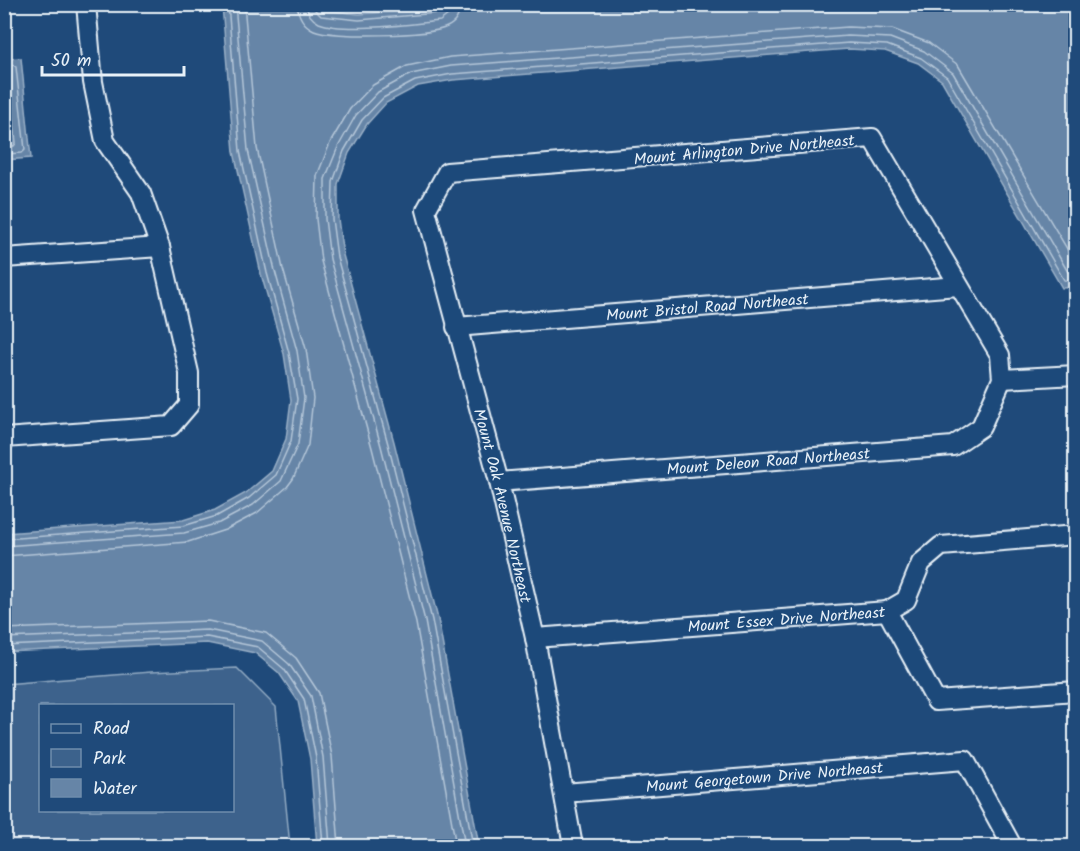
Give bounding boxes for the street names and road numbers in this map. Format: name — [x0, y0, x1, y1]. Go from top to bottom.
street label: Mount Arlington Drive Northeast — [633, 128, 856, 173]
street label: Mount Bristol Road Northeast — [605, 287, 810, 329]
street label: Mount Oak Avenue Northeast — [466, 406, 538, 606]
street label: Mount Deleon Road Northeast — [666, 442, 872, 483]
street label: Mount Essex Drive Northeast — [687, 600, 887, 640]
street label: Mount Georgetown Drive Northeast — [645, 756, 885, 800]

